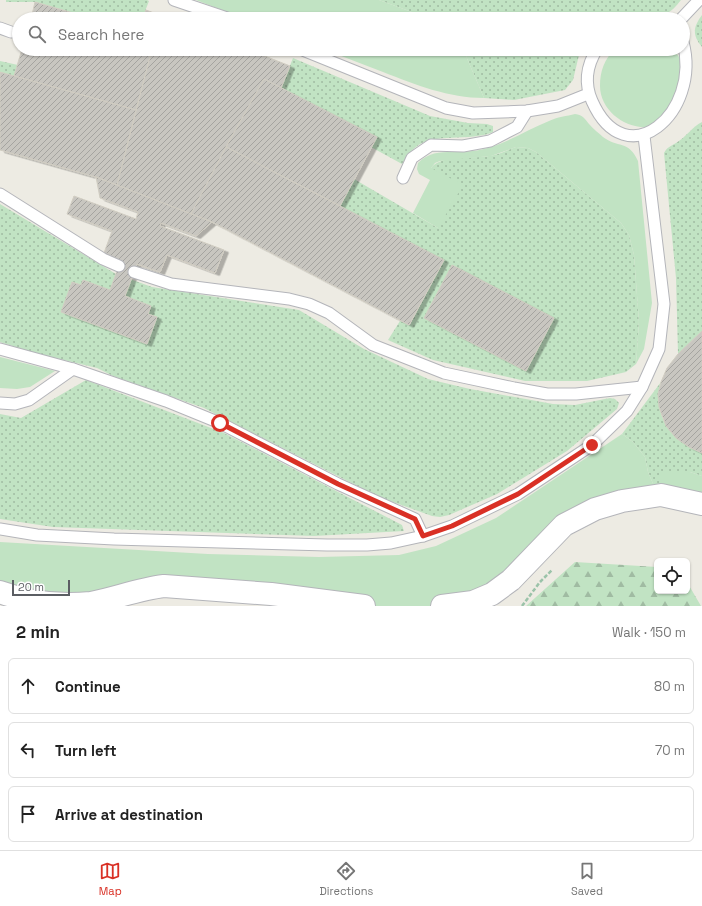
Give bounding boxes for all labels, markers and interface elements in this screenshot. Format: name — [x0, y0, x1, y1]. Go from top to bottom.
search box — [12, 12, 690, 56]
icon: search — [26, 23, 48, 45]
text: Search here — [58, 25, 144, 44]
route start — [211, 414, 229, 432]
route end — [583, 436, 601, 454]
map controls — [654, 558, 690, 594]
button: locate — [654, 558, 690, 594]
scale bar — [12, 578, 70, 597]
text: 20 m — [18, 580, 44, 594]
text: 2 min — [16, 621, 60, 643]
text: Walk · 150 m — [612, 624, 686, 641]
icon: ahead — [17, 675, 39, 697]
text: Continue — [55, 677, 121, 696]
text: 80 m — [654, 678, 685, 695]
icon: left — [17, 739, 39, 761]
text: Turn left — [55, 741, 117, 760]
text: 70 m — [655, 742, 685, 759]
icon: arrive — [17, 803, 39, 825]
text: Arrive at destination — [55, 805, 203, 824]
tab: Map — [99, 860, 122, 898]
tab: Directions — [319, 860, 373, 898]
tab: Saved — [571, 860, 603, 898]

